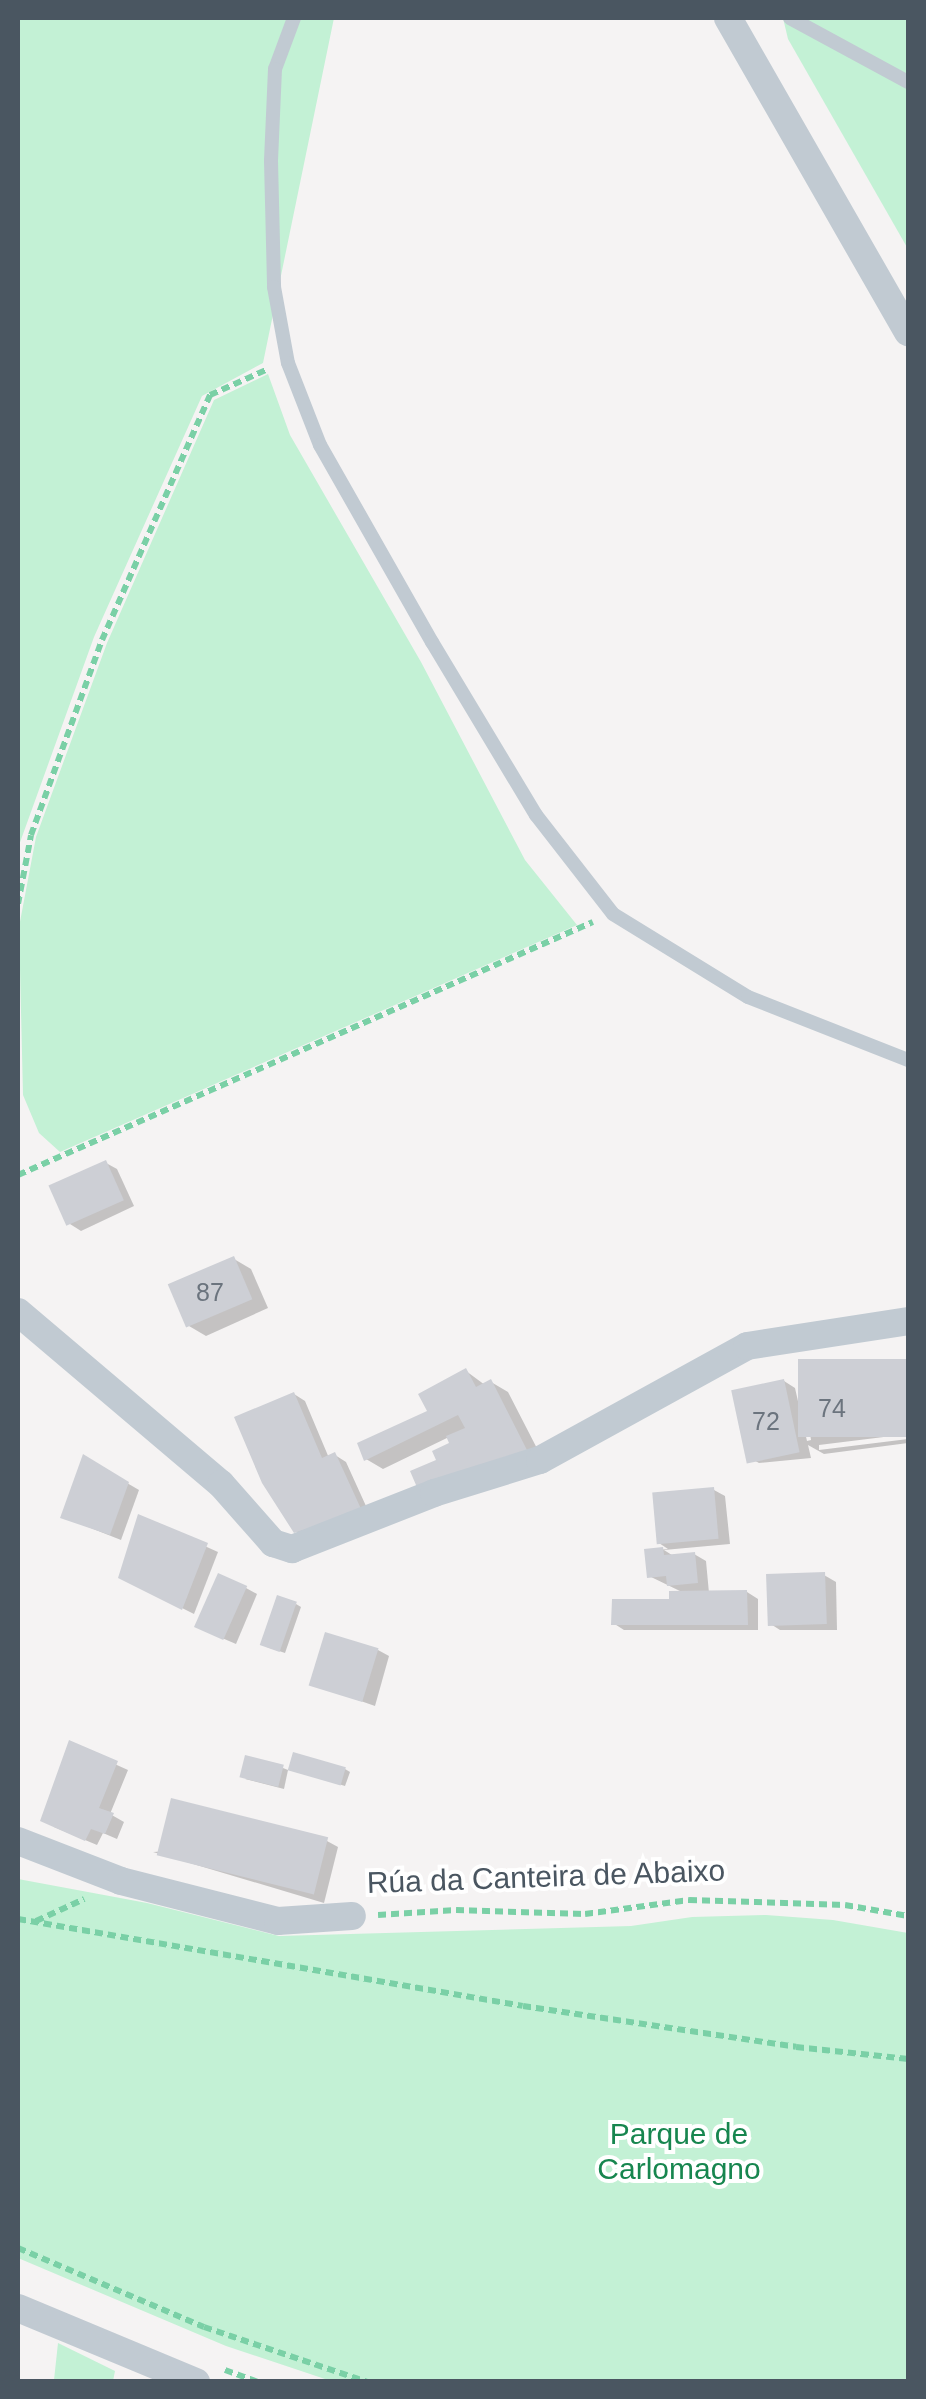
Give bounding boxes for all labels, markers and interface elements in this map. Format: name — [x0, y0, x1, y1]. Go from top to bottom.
house number: 87 — [196, 1277, 224, 1307]
house number: 74 — [818, 1393, 846, 1423]
house number: 72 — [752, 1406, 780, 1436]
street label: Rúa da Canteira de Abaixo — [365, 1853, 727, 1901]
park label: Parque de Carlomagno — [597, 2116, 761, 2186]

